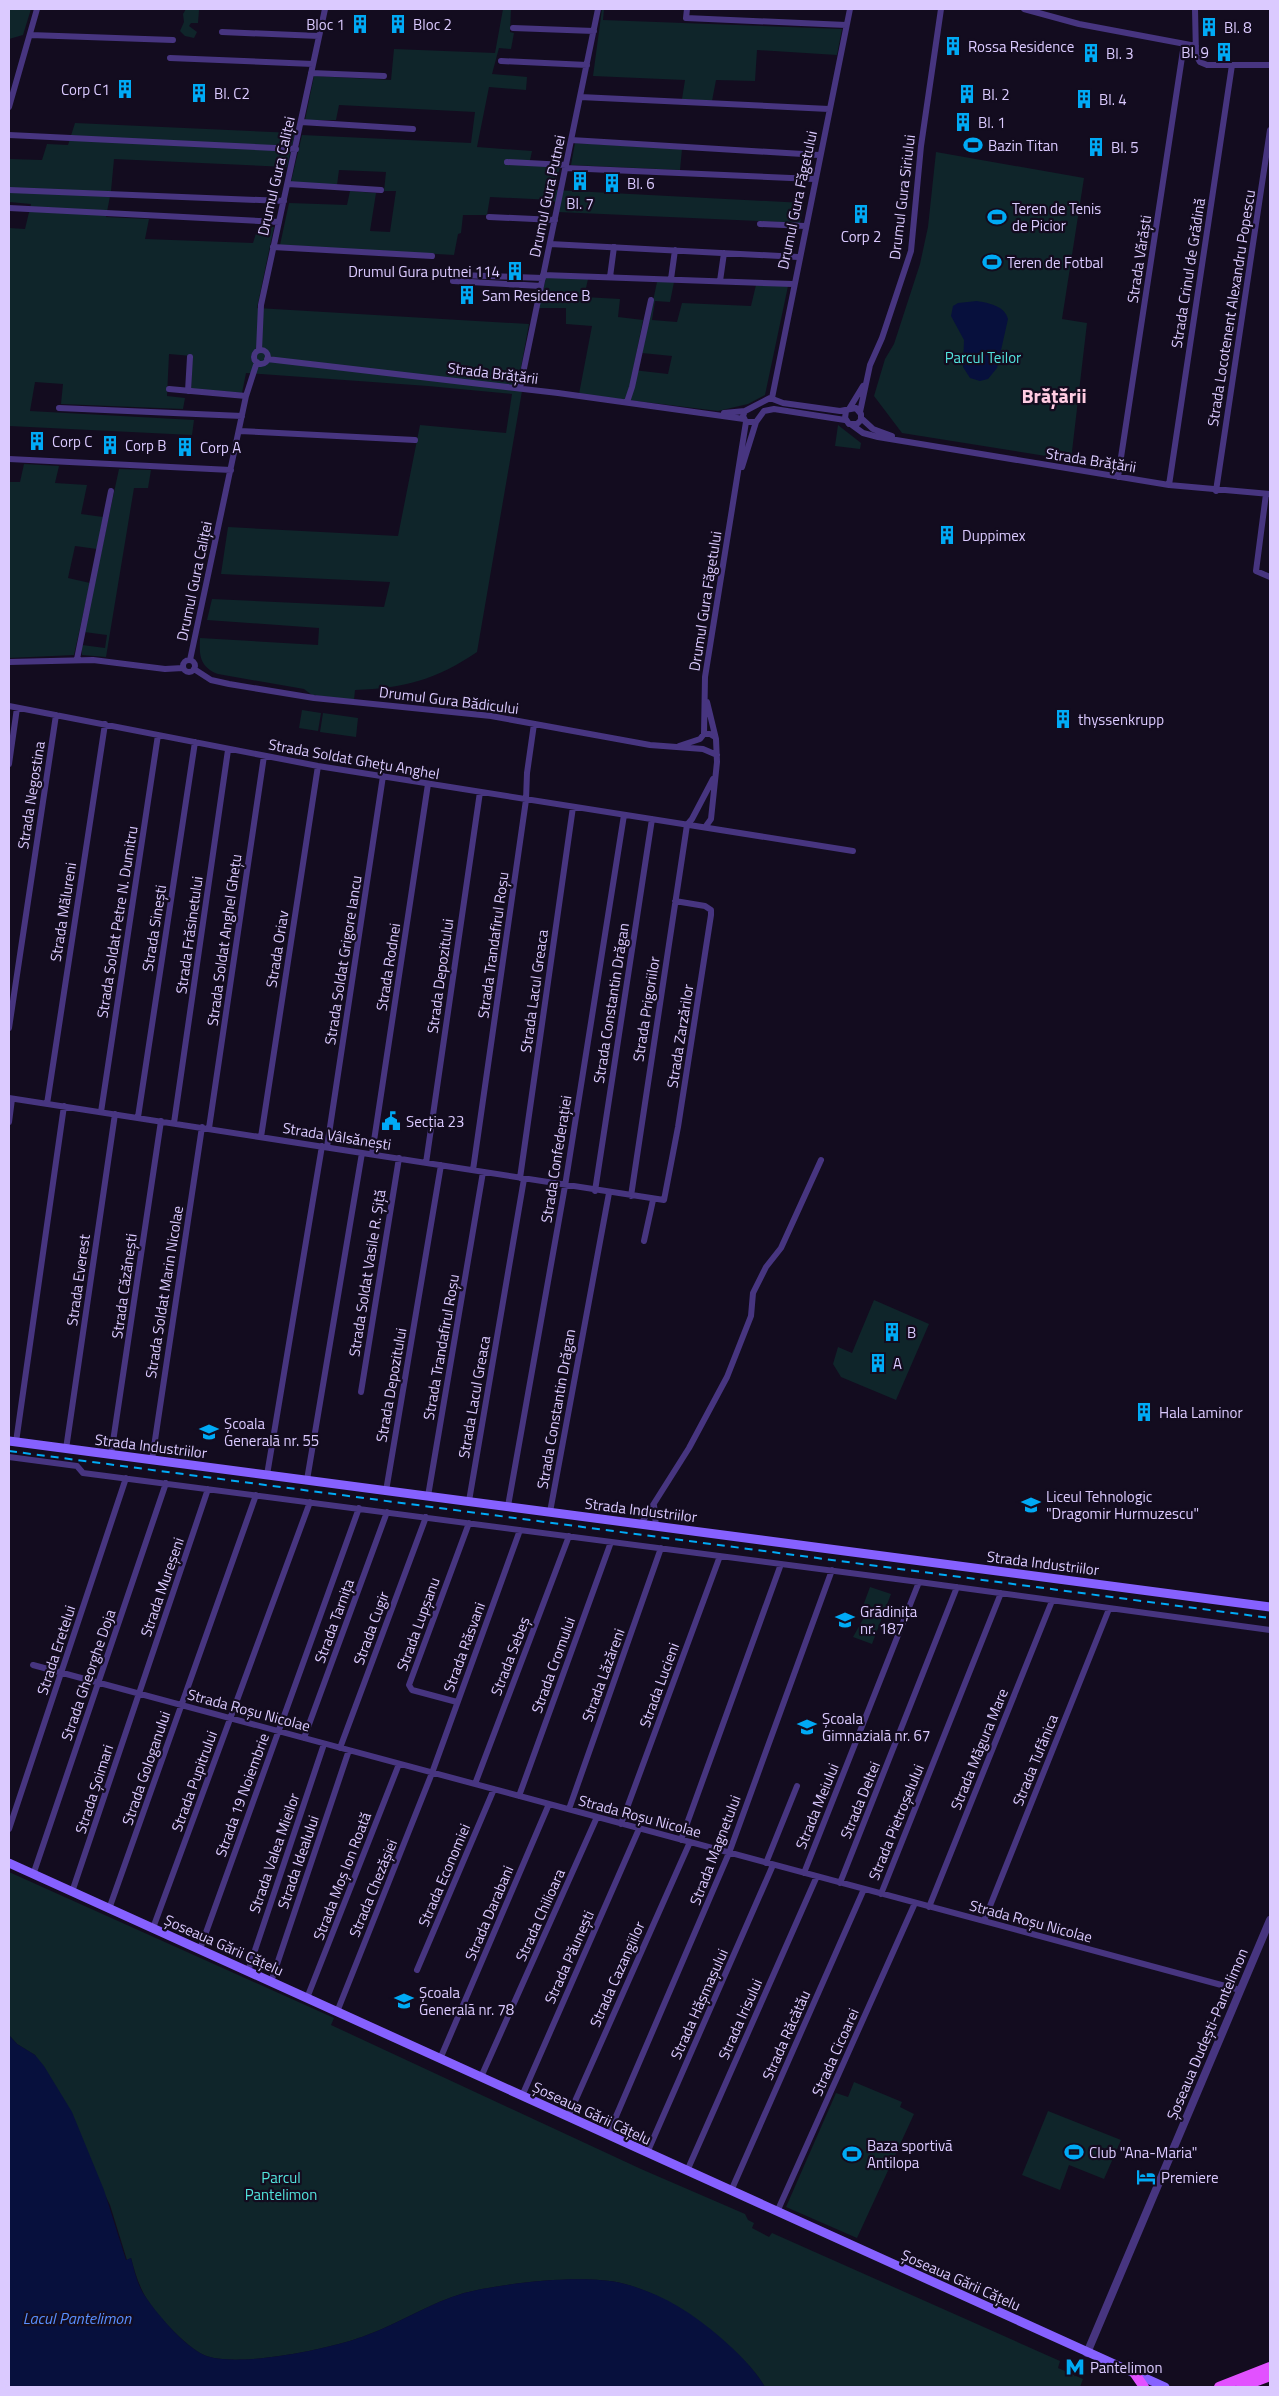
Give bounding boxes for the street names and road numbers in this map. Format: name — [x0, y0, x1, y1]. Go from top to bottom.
street label: Drumul Gura Caliței — [251, 114, 301, 238]
street label: Drumul Gura Făgetului — [771, 128, 823, 272]
street label: Drumul Gura Putnei — [523, 133, 571, 259]
street label: Drumul Gura Siriului — [883, 133, 921, 261]
street label: Strada Locotenent Alexandru Popescu — [1201, 188, 1261, 428]
street label: Strada Crinul de Grădină — [1165, 196, 1211, 350]
street label: Strada Vărăști — [1121, 213, 1157, 305]
street label: Strada Brățării — [446, 356, 540, 390]
street label: Strada Brățării — [1044, 442, 1138, 478]
street label: Drumul Gura Caliței — [170, 519, 218, 643]
street label: Drumul Gura Făgetului — [683, 529, 727, 673]
street label: Drumul Gura Bădicului — [378, 680, 520, 720]
street label: Strada Soldat Ghețu Anghel — [267, 733, 441, 785]
street label: Strada Negostina — [11, 739, 51, 851]
street label: Strada Soldat Petre N. Dumitru — [90, 824, 144, 1020]
street label: Strada Soldat Anghel Ghețu — [201, 853, 247, 1027]
street label: Strada Mălureni — [44, 861, 82, 963]
street label: Strada Trandafirul Roșu — [471, 870, 515, 1020]
street label: Strada Soldat Grigore Iancu — [318, 874, 368, 1046]
street label: Strada Frăsinetului — [169, 875, 209, 995]
street label: Strada Sinești — [136, 883, 172, 973]
street label: Strada Oriav — [260, 909, 294, 989]
street label: Strada Depozitului — [421, 917, 459, 1035]
street label: Strada Rodnei — [370, 921, 406, 1013]
street label: Strada Constantin Drăgan — [587, 921, 635, 1085]
street label: Strada Lacul Greaca — [514, 927, 554, 1054]
street label: Strada Prigoriilor — [626, 955, 666, 1063]
street label: Strada Zarzărilor — [660, 982, 700, 1090]
street label: Strada Confederației — [535, 1094, 577, 1224]
street label: Strada Vâlsănești — [281, 1116, 393, 1156]
street label: Strada Soldat Vasile R. Șiță — [342, 1187, 392, 1358]
street label: Strada Soldat Marin Nicolae — [139, 1204, 189, 1380]
street label: Strada Everest — [60, 1232, 96, 1327]
street label: Strada Căzănești — [105, 1232, 143, 1340]
street label: Strada Trandafirul Roșu — [417, 1272, 465, 1422]
street label: Strada Depozitului — [370, 1326, 412, 1444]
street label: Strada Constantin Drăgan — [531, 1327, 581, 1491]
street label: Strada Lacul Greaca — [452, 1333, 496, 1460]
street label: Strada Industriilor — [94, 1428, 208, 1464]
street label: Strada Industriilor — [584, 1492, 698, 1528]
street label: Strada Mureșeni — [134, 1534, 190, 1640]
street label: Strada Industriilor — [986, 1545, 1100, 1581]
street label: Strada Lupșanu — [390, 1574, 446, 1674]
street label: Strada Tarnița — [308, 1575, 360, 1666]
street label: Strada Cugir — [347, 1588, 395, 1668]
street label: Strada Răsvani — [437, 1599, 491, 1695]
street label: Strada Eretelui — [31, 1602, 81, 1698]
street label: Strada Gheorghe Doja — [55, 1606, 121, 1744]
street label: Strada Sebeș — [484, 1613, 536, 1699]
street label: Strada Cromului — [525, 1614, 581, 1716]
street label: Strada Lăzăreni — [575, 1625, 631, 1725]
street label: Strada Lucieni — [633, 1639, 685, 1731]
street label: Strada Roșu Nicolae — [185, 1683, 313, 1737]
street label: Strada Măgura Mare — [944, 1685, 1014, 1813]
street label: Strada Gologanului — [116, 1708, 176, 1828]
street label: Strada Tufănica — [1006, 1710, 1064, 1809]
street label: Strada Pupitrului — [165, 1727, 223, 1835]
street label: Strada 19 Noiembrie — [209, 1730, 275, 1860]
street label: Strada Șoimari — [69, 1741, 119, 1837]
street label: Strada Deltei — [834, 1758, 886, 1842]
street label: Strada Meiului — [789, 1760, 845, 1852]
street label: Strada Pietroșelului — [862, 1761, 930, 1883]
street label: Strada Roșu Nicolae — [576, 1789, 704, 1843]
street label: Strada Valea Mieilor — [243, 1790, 305, 1916]
street label: Strada Magnetului — [683, 1792, 747, 1908]
street label: Strada Moș Ion Roată — [307, 1808, 377, 1943]
street label: Strada Idealului — [271, 1812, 325, 1912]
street label: Strada Economiei — [412, 1820, 476, 1930]
street label: Strada Chezășiei — [343, 1835, 403, 1941]
street label: Strada Darabani — [459, 1862, 519, 1964]
street label: Strada Chilioara — [509, 1865, 571, 1965]
street label: Strada Roșu Nicolae — [967, 1894, 1095, 1948]
street label: Strada Păunești — [538, 1907, 600, 2007]
street label: Șoseaua Gării Cățelu — [161, 1908, 287, 1982]
street label: Strada Cazangiilor — [583, 1917, 651, 2031]
street label: Strada Hășmașului — [664, 1945, 734, 2063]
street label: Șoseaua Dudești-Pantelimon — [1160, 1945, 1254, 2123]
street label: Strada Irisului — [712, 1975, 768, 2063]
street label: Strada Răcătău — [756, 1986, 816, 2084]
street label: Strada Cicoarei — [805, 2004, 865, 2100]
street label: Șoseaua Gării Cățelu — [529, 2075, 655, 2151]
street label: Șoseaua Gării Cățelu — [898, 2243, 1024, 2317]

